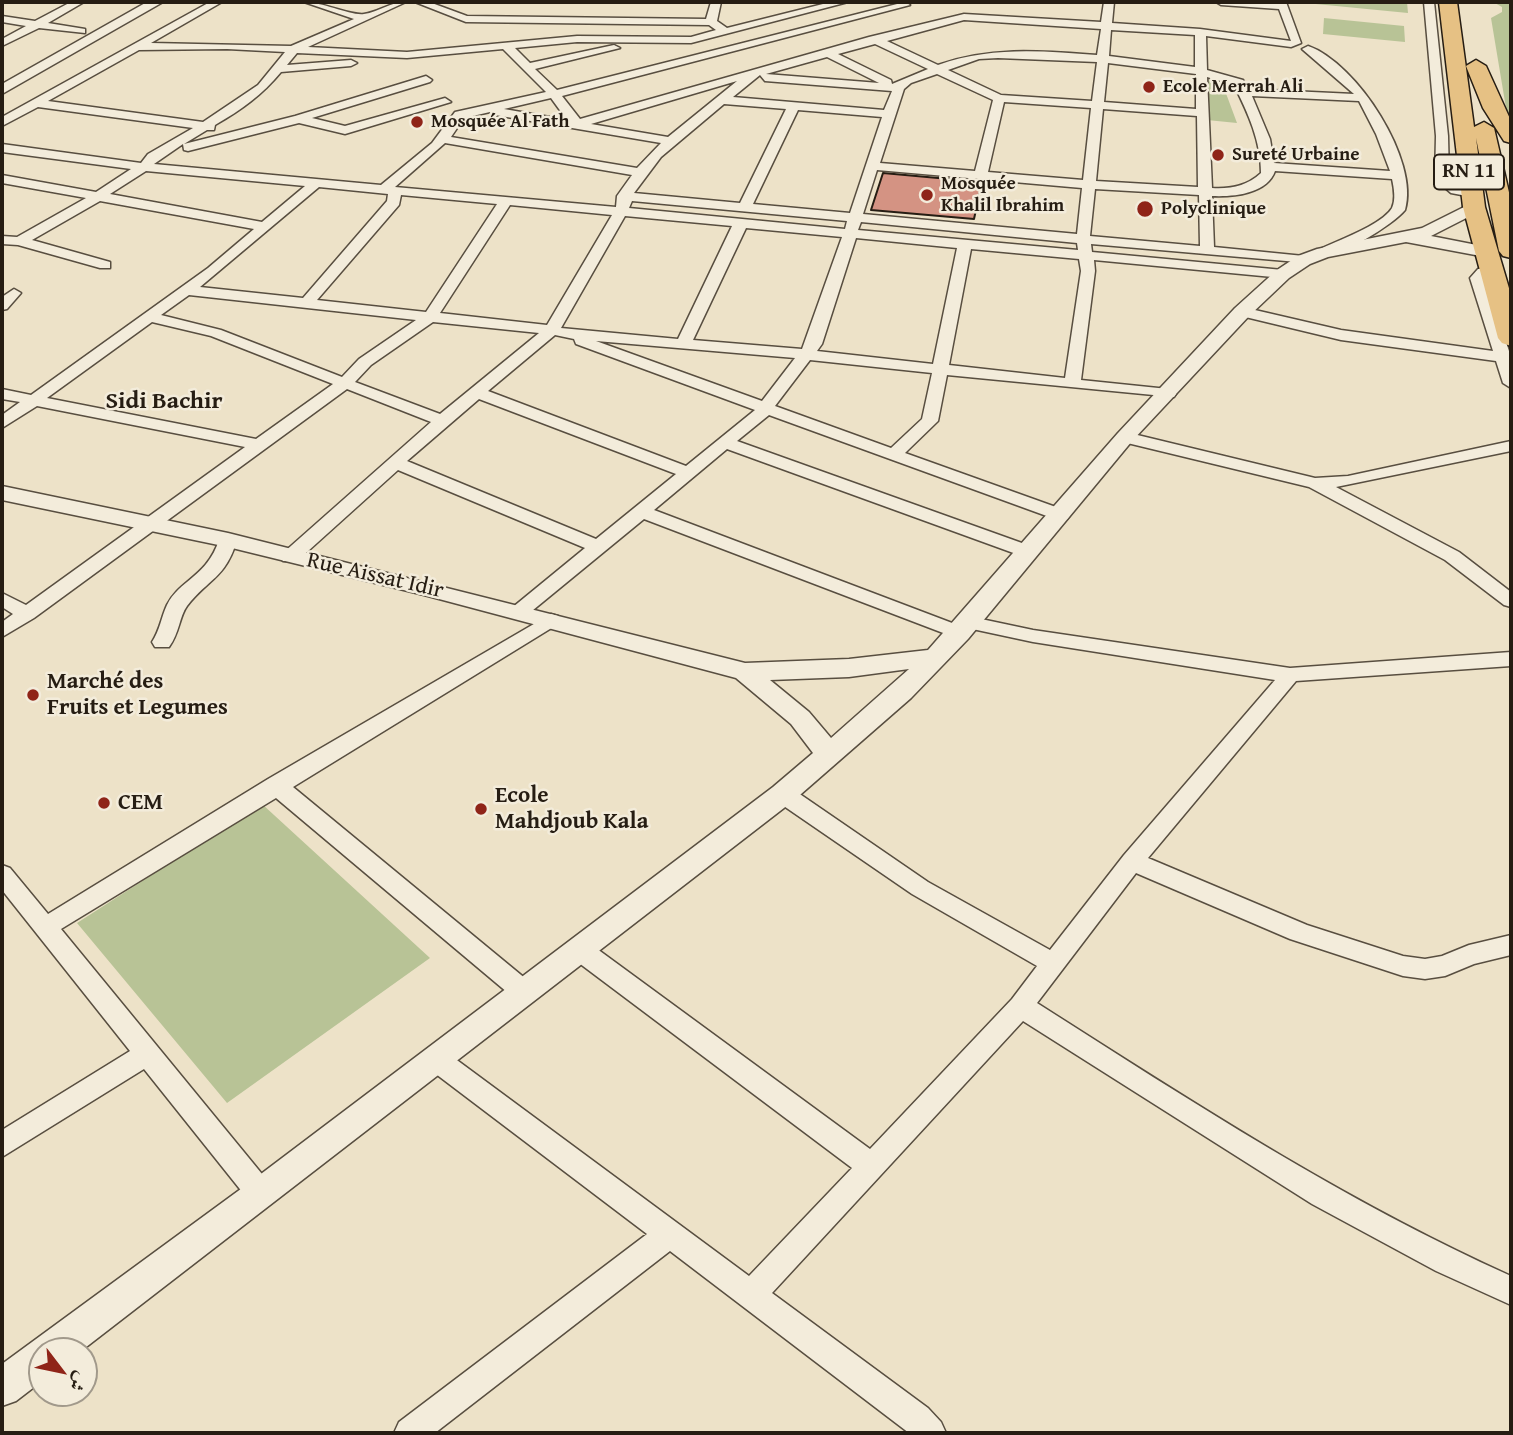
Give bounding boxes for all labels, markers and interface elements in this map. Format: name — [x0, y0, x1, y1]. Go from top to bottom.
place label: Ecole Merrah Ali — [1163, 76, 1303, 98]
marker: Ecole Merrah Ali — [1141, 79, 1157, 95]
place label: Mosquée Al Fath — [431, 111, 569, 133]
marker: Mosquée Al Fath — [409, 114, 425, 130]
place label: Sureté Urbaine — [1232, 144, 1359, 166]
marker: Sureté Urbaine — [1210, 147, 1226, 163]
road number: RN 11 — [1434, 154, 1504, 190]
place label: Mosquée Khalil Ibrahim — [941, 173, 1064, 217]
marker: Mosquée Khalil Ibrahim — [919, 187, 935, 203]
place label: Polyclinique — [1161, 198, 1266, 220]
marker: Polyclinique — [1135, 199, 1155, 219]
district label: Sidi Bachir — [105, 388, 223, 416]
street label: Rue Aissat Idir — [304, 547, 446, 605]
place label: Marché des Fruits et Legumes — [47, 668, 228, 722]
marker: Marché des Fruits et Legumes — [25, 687, 41, 703]
place label: Ecole Mahdjoub Kala — [495, 782, 649, 836]
place label: CEM — [118, 789, 163, 817]
marker: CEM — [96, 795, 112, 811]
marker: Ecole Mahdjoub Kala — [473, 801, 489, 817]
north arrow — [28, 1337, 98, 1407]
text: ش — [62, 1367, 96, 1397]

